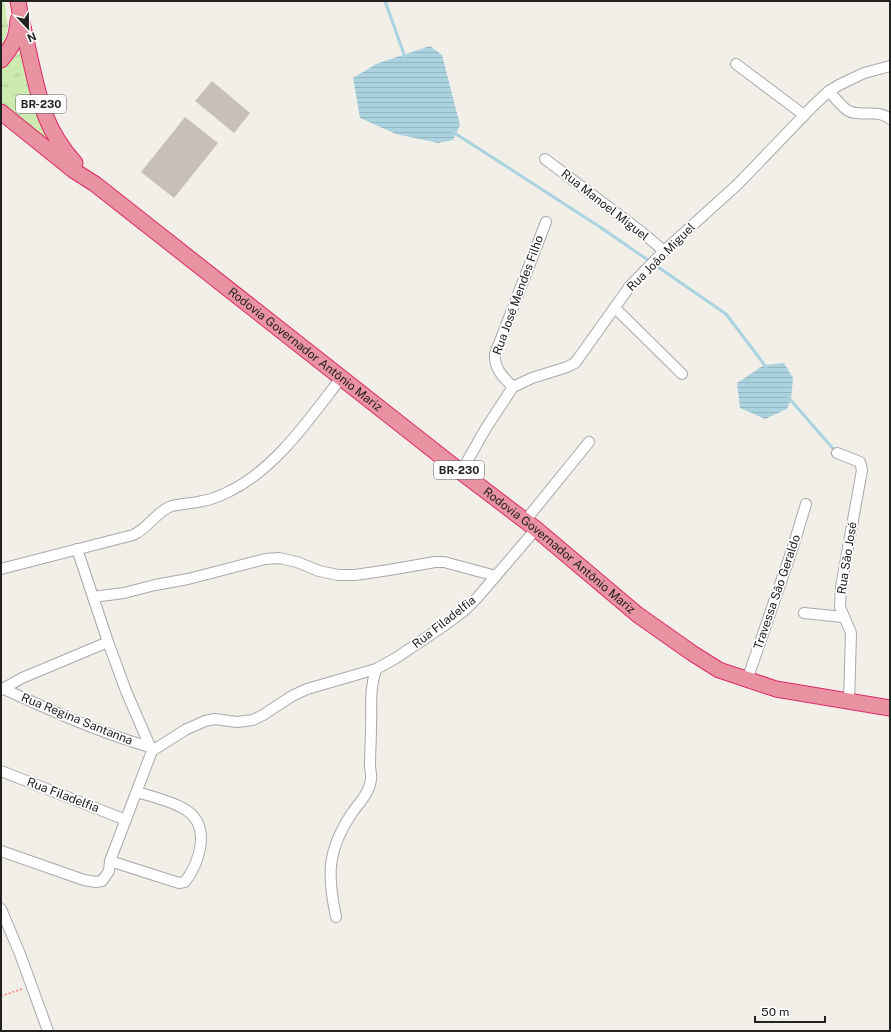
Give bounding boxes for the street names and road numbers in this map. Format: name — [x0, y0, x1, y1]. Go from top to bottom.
road number: BR-230 — [16, 95, 66, 113]
street label: Rua Manoel Miguel — [558, 167, 652, 244]
street label: Rua João Miguel — [624, 220, 698, 294]
street label: Rua José Mendes Filho — [490, 233, 546, 357]
street label: Rodovia Governador Antônio Mariz — [225, 285, 385, 414]
road number: BR-230 — [434, 461, 484, 479]
street label: Rodovia Governador Antônio Mariz — [480, 484, 638, 617]
street label: Rua São José — [834, 521, 860, 595]
street label: Travessa São Geraldo — [751, 533, 803, 651]
street label: Rua Filadelfia — [410, 593, 478, 651]
street label: Rua Regina Santanna — [19, 690, 135, 748]
street label: Rua Filadelfia — [25, 775, 101, 815]

